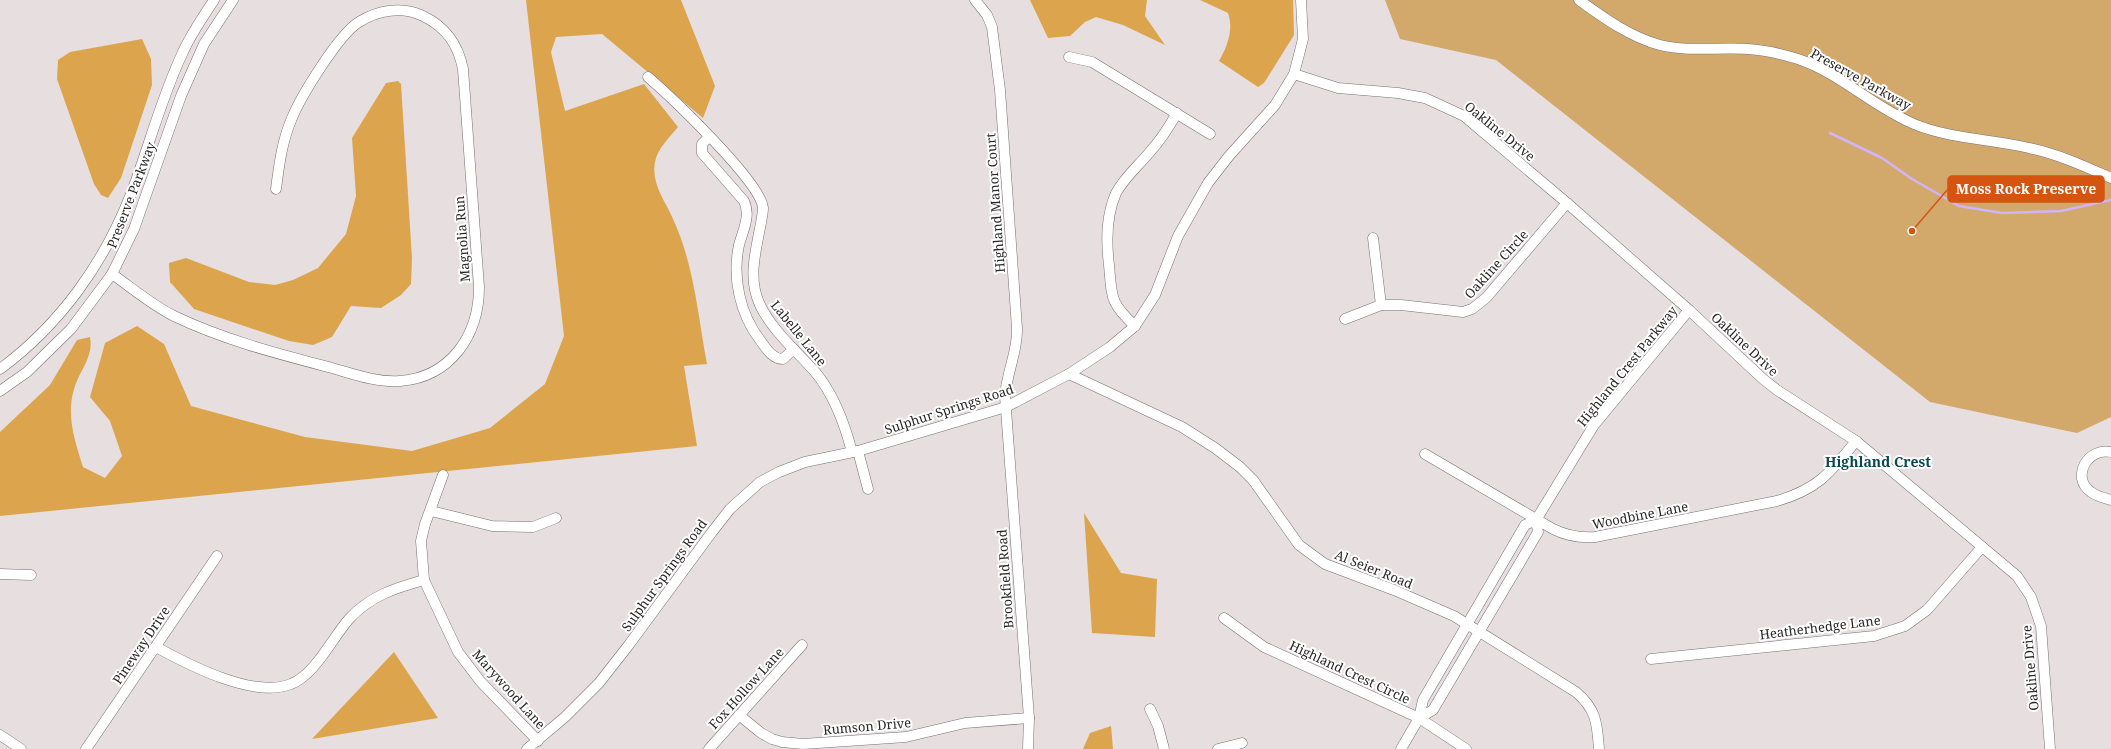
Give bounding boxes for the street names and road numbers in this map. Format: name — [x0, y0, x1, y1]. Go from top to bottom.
street label: Preserve Parkway — [1808, 44, 1915, 114]
street label: Oakline Drive — [1461, 97, 1539, 165]
street label: Highland Manor Court — [981, 132, 1009, 274]
street label: Preserve Parkway — [102, 139, 160, 251]
street label: Magnolia Run — [450, 195, 474, 283]
street label: Oakline Circle — [1460, 226, 1532, 302]
street label: Labelle Lane — [767, 296, 831, 370]
street label: Highland Crest Parkway — [1573, 301, 1682, 430]
street label: Oakline Drive — [1708, 308, 1783, 380]
street label: Sulphur Springs Road — [882, 380, 1016, 438]
street label: Woodbine Lane — [1590, 497, 1690, 533]
street label: Sulphur Springs Road — [617, 515, 711, 635]
street label: Brookfield Road — [993, 529, 1017, 629]
street label: Al Seier Road — [1332, 545, 1416, 593]
street label: Pineway Drive — [108, 602, 174, 688]
street label: Heatherhedge Lane — [1758, 611, 1882, 643]
street label: Oakline Drive — [2017, 624, 2043, 711]
street label: Highland Crest Circle — [1287, 636, 1413, 708]
street label: Fox Hollow Lane — [704, 643, 788, 733]
street label: Marywood Lane — [468, 645, 550, 733]
street label: Rumson Drive — [822, 713, 912, 739]

